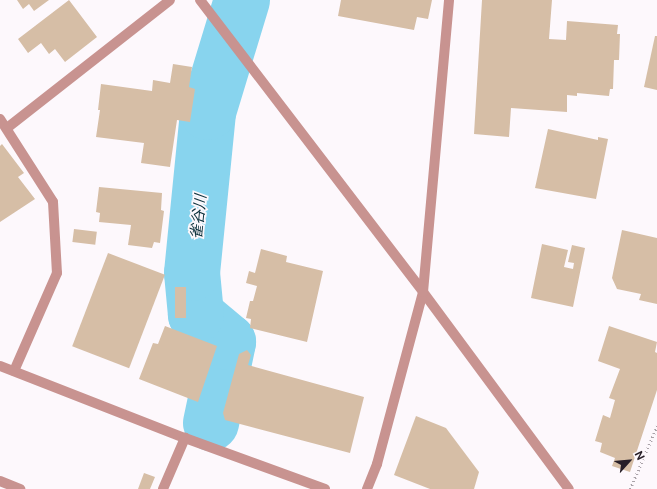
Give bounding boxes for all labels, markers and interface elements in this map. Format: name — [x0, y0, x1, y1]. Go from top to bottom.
water label: 雀谷川 — [187, 194, 209, 240]
north arrow — [609, 441, 649, 481]
text: N — [632, 449, 647, 462]

